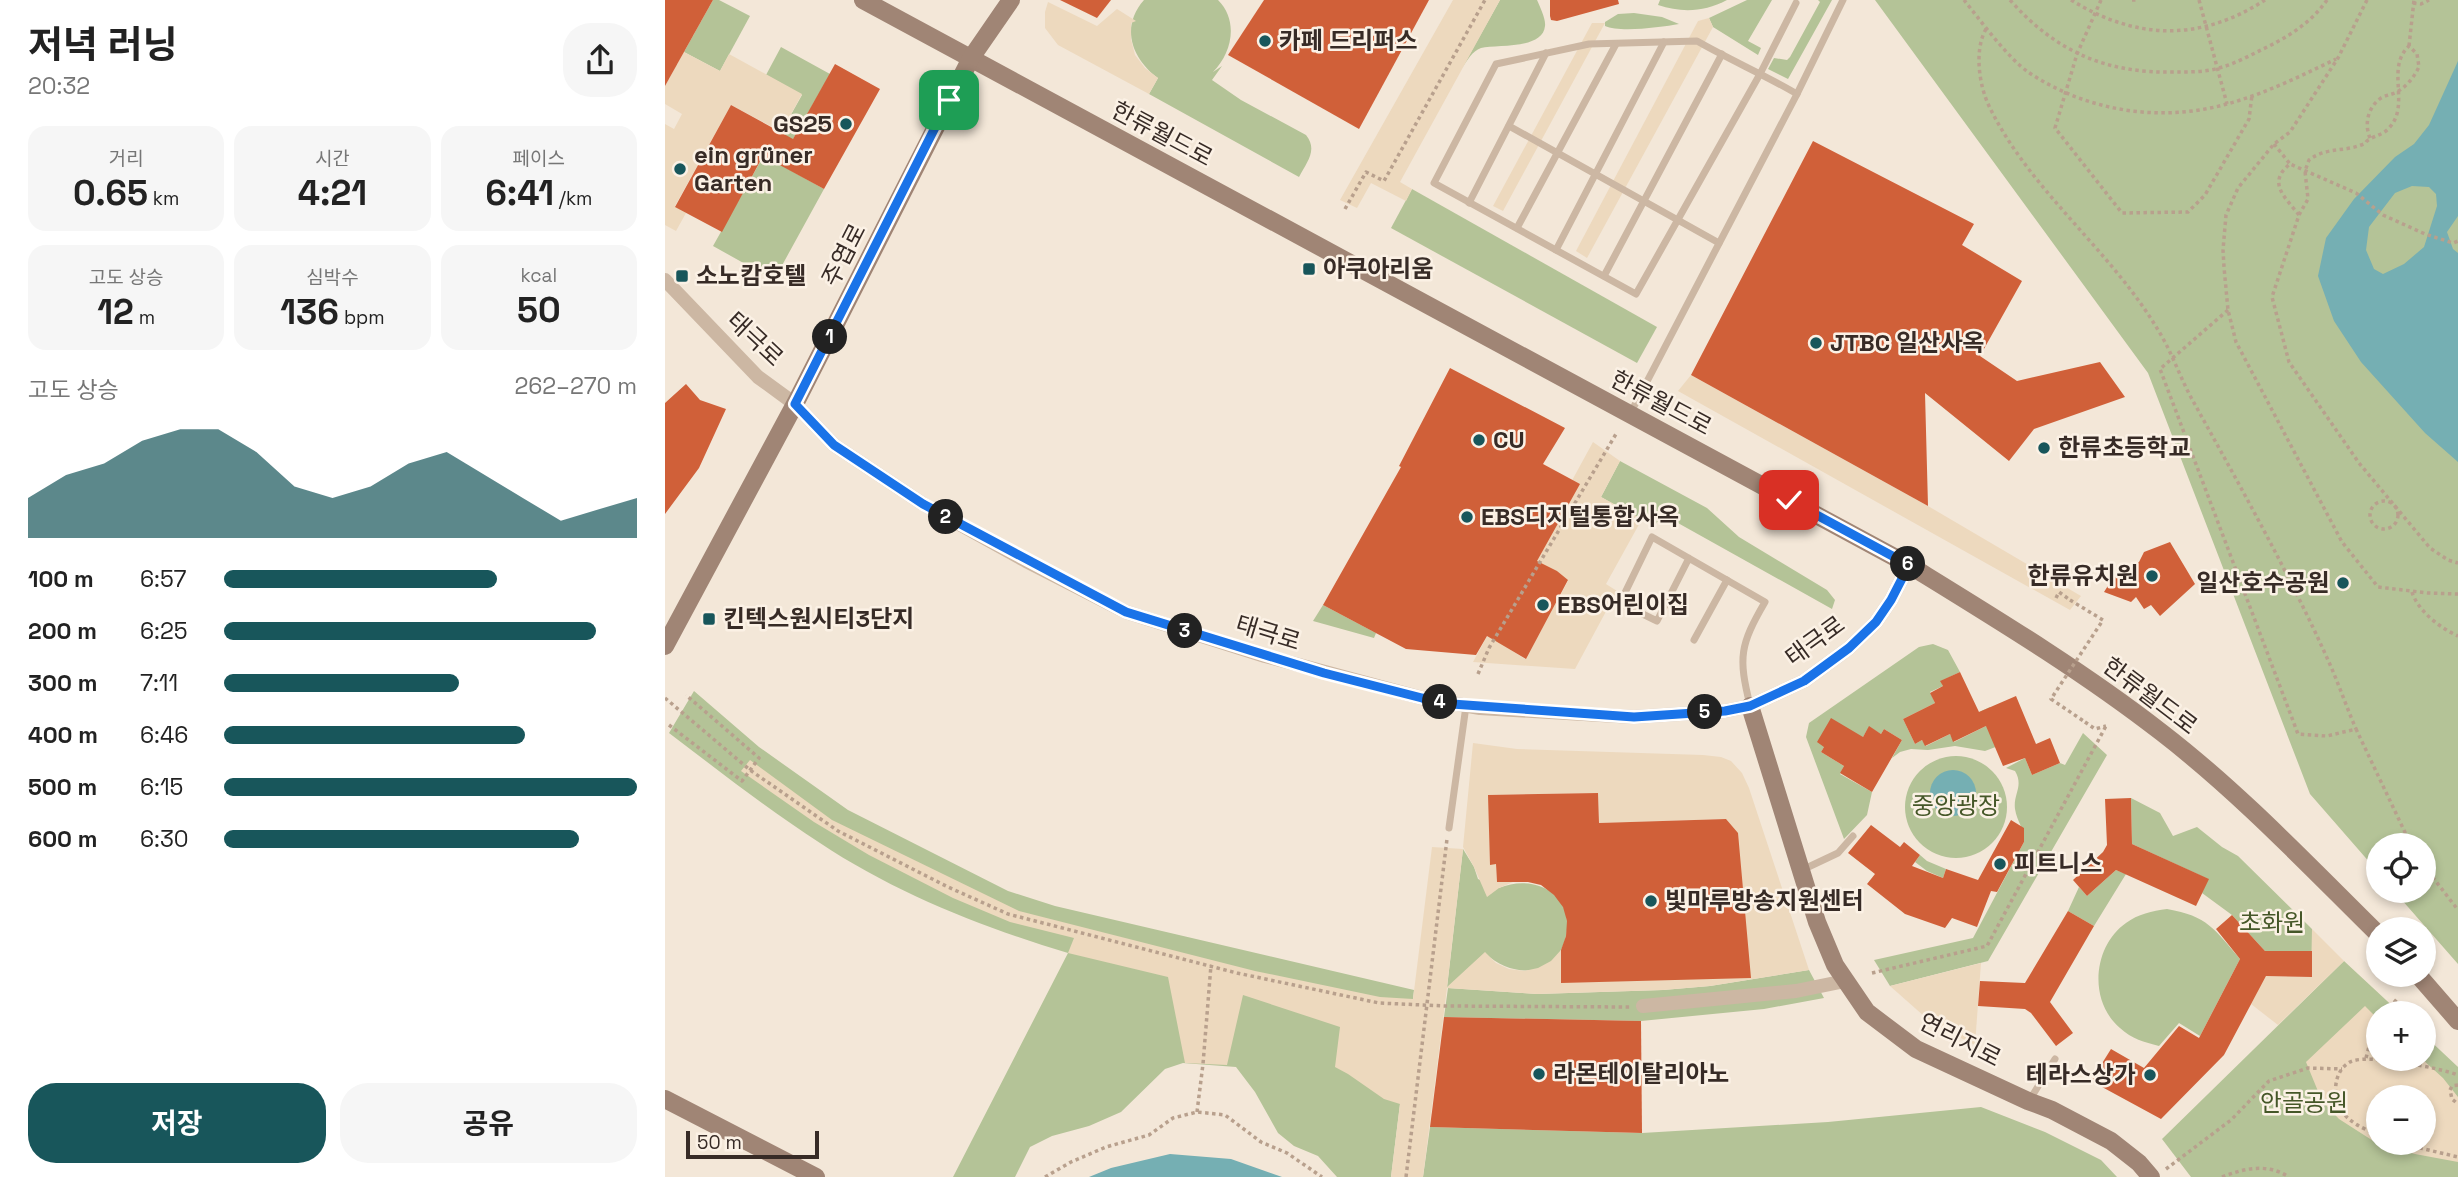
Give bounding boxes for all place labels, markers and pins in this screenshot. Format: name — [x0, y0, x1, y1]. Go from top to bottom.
place label: 카페 드리퍼스 — [1279, 25, 1418, 56]
marker: 카페 드리퍼스 — [1257, 33, 1273, 49]
pin — [919, 70, 979, 130]
place label: GS25 — [773, 108, 832, 139]
marker: GS25 — [838, 116, 854, 132]
place label: ein grüner Garten — [694, 139, 813, 198]
marker: ein grüner Garten — [672, 161, 688, 177]
place label: 아쿠아리움 — [1323, 253, 1433, 284]
place label: 소노캄호텔 — [696, 260, 806, 291]
marker: 아쿠아리움 — [1301, 261, 1317, 277]
marker: 소노캄호텔 — [674, 268, 690, 284]
pin: 1 — [813, 320, 847, 354]
place label: JTBC 일산사옥 — [1830, 327, 1985, 358]
marker: JTBC 일산사옥 — [1808, 335, 1824, 351]
place label: CU — [1493, 424, 1525, 455]
marker: CU — [1471, 432, 1487, 448]
place label: 한류초등학교 — [2058, 432, 2190, 463]
marker: 한류초등학교 — [2036, 440, 2052, 456]
pin — [1759, 470, 1819, 530]
pin: 2 — [929, 500, 963, 534]
place label: EBS디지털통합사옥 — [1481, 501, 1679, 532]
marker: EBS디지털통합사옥 — [1459, 509, 1475, 525]
pin: 6 — [1891, 546, 1925, 582]
place label: 한류유치원 — [2028, 560, 2138, 591]
place label: 일산호수공원 — [2197, 567, 2329, 598]
marker: 한류유치원 — [2144, 568, 2160, 584]
marker: 일산호수공원 — [2335, 575, 2351, 591]
place label: EBS어린이집 — [1557, 589, 1689, 620]
marker: EBS어린이집 — [1535, 597, 1551, 613]
place label: 킨텍스원시티3단지 — [723, 603, 914, 634]
marker: 킨텍스원시티3단지 — [701, 611, 717, 627]
pin: 3 — [1168, 614, 1203, 648]
pin: 4 — [1423, 684, 1457, 720]
pin: 5 — [1688, 694, 1723, 730]
place label: 피트니스 — [2014, 848, 2102, 879]
marker: 피트니스 — [1992, 856, 2008, 872]
place label: 빛마루방송지원센터 — [1665, 885, 1864, 916]
marker: 빛마루방송지원센터 — [1643, 893, 1659, 909]
place label: 라몬테이탈리아노 — [1553, 1058, 1730, 1089]
place label: 테라스상가 — [2026, 1059, 2136, 1090]
marker: 라몬테이탈리아노 — [1531, 1066, 1547, 1082]
marker: 테라스상가 — [2142, 1067, 2158, 1083]

